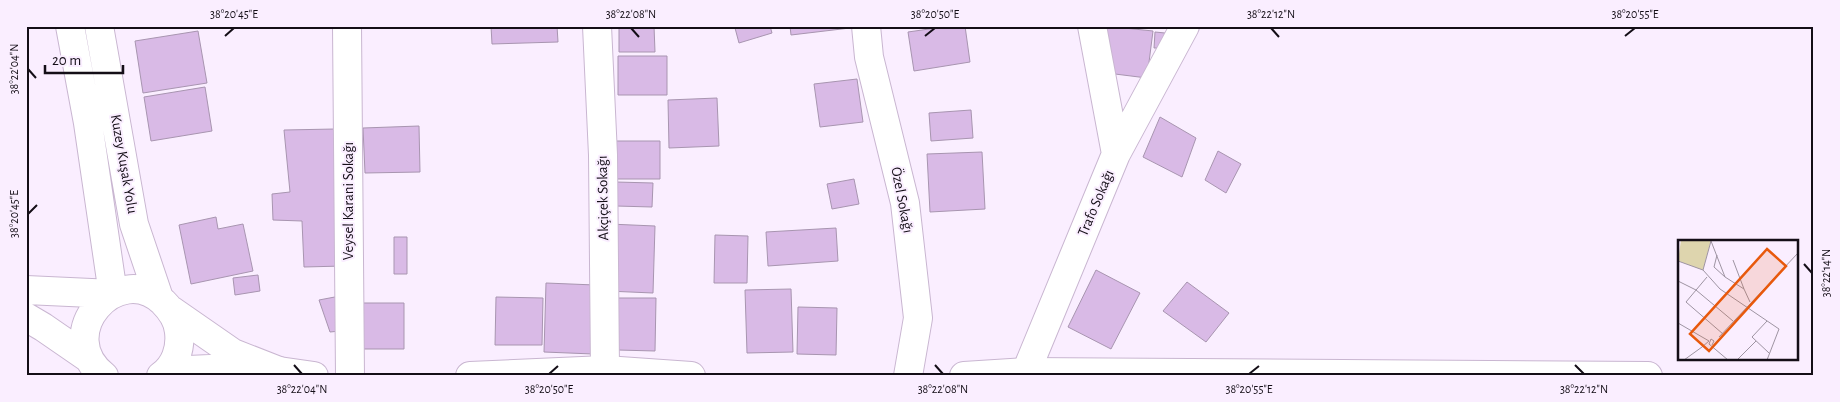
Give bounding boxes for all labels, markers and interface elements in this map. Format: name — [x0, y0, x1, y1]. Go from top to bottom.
text: 38°20'45"E — [210, 8, 258, 20]
text: 38°22'08"N — [606, 8, 656, 20]
text: 38°20'50"E — [911, 8, 959, 20]
text: 38°22'12"N — [1247, 8, 1295, 20]
text: 38°20'55"E — [1611, 8, 1659, 20]
scale bar — [45, 42, 122, 74]
text: 38°22'04"N — [8, 44, 20, 94]
text: 20 m — [52, 53, 81, 68]
street label: Kuzey Kuşak Yolu — [108, 113, 140, 215]
street label: Veysel Karani Sokağı — [341, 142, 356, 260]
street label: Akçiçek Sokağı — [595, 155, 611, 241]
street label: Özel Sokağı — [888, 165, 918, 234]
street label: Trafo Sokağı — [1075, 168, 1117, 238]
text: 38°20'45"E — [8, 190, 20, 238]
inset map — [1678, 240, 1798, 360]
text: 38°22'14"N — [1820, 249, 1832, 297]
text: 38°22'04"N — [277, 383, 327, 395]
text: 38°20'50"E — [525, 383, 573, 395]
text: 38°22'08"N — [918, 383, 968, 395]
text: 38°20'55"E — [1225, 383, 1273, 395]
text: 38°22'12"N — [1560, 383, 1608, 395]

